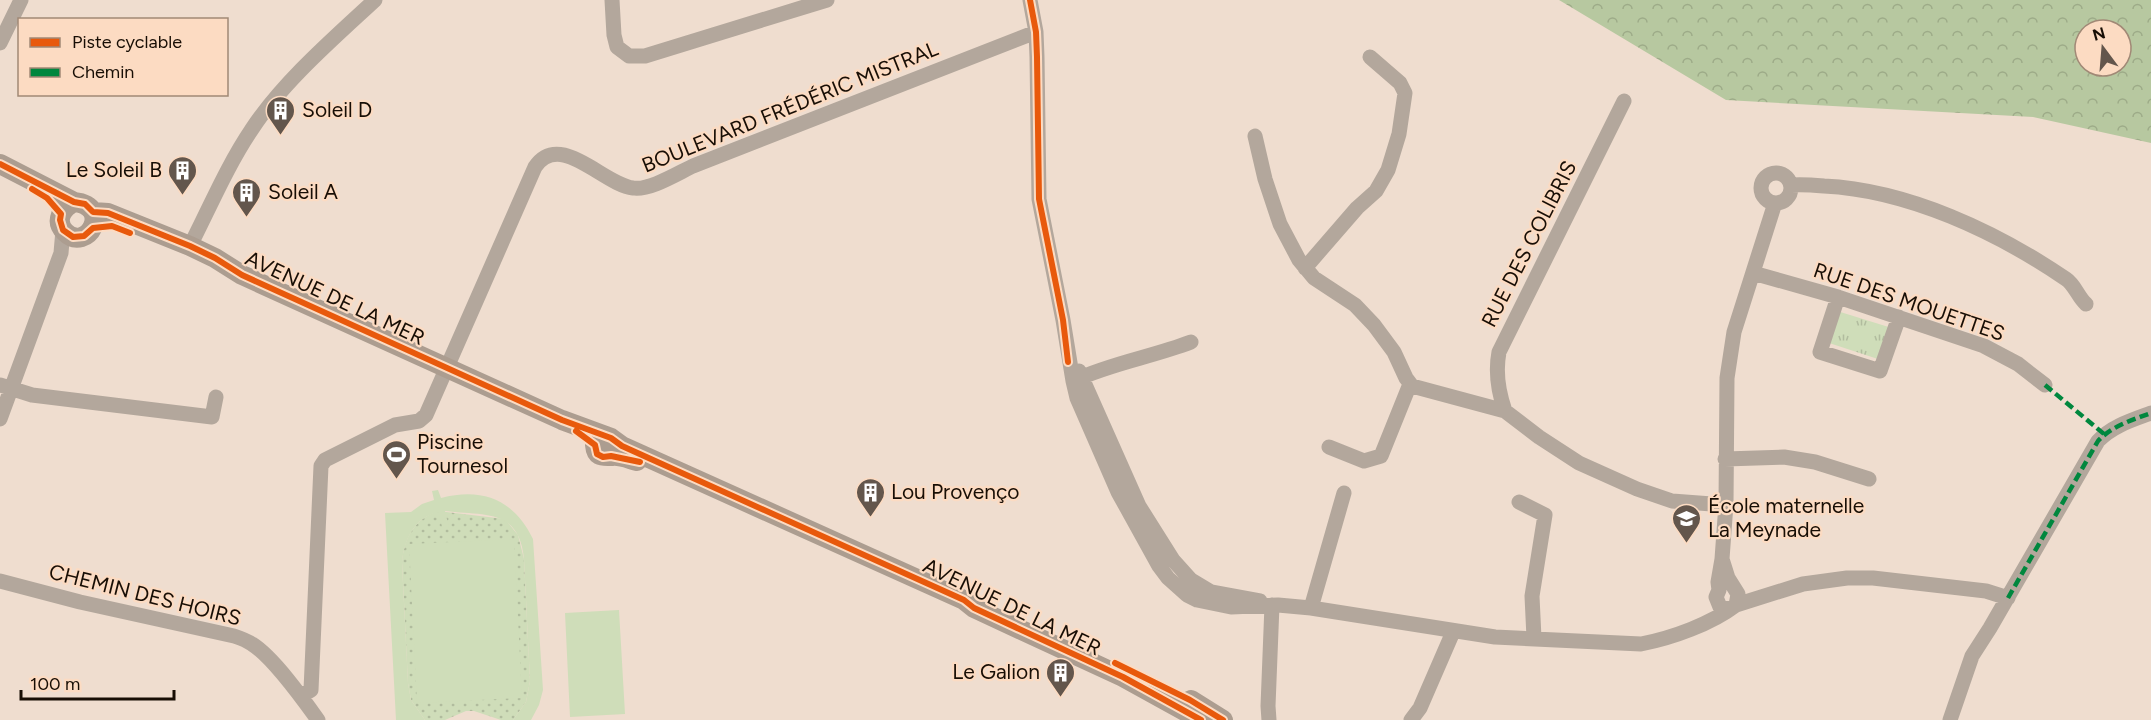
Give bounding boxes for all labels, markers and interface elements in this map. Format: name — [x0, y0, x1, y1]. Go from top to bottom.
legend — [18, 18, 228, 96]
north arrow — [2073, 18, 2133, 78]
text: N — [2090, 23, 2108, 45]
text: Piste cyclable — [72, 31, 182, 53]
street label: BOULEVARD FRÉDÉRIC MISTRAL — [638, 35, 942, 178]
text: Chemin — [72, 61, 134, 83]
building icon: Soleil D — [265, 94, 297, 136]
place label: Soleil D — [302, 97, 372, 122]
building icon: Le Soleil B — [167, 154, 199, 196]
street label: RUE DES COLIBRIS — [1476, 156, 1581, 331]
place label: Le Soleil B — [66, 157, 162, 182]
building icon: Soleil A — [231, 176, 263, 218]
place label: Soleil A — [268, 179, 338, 204]
street label: AVENUE DE LA MER — [242, 245, 429, 350]
street label: RUE DES MOUETTES — [1810, 257, 2008, 346]
place label: Piscine Tournesol — [417, 429, 508, 478]
sports icon: Piscine Tournesol — [380, 438, 412, 480]
building icon: Lou Provenço — [854, 476, 886, 518]
place label: Lou Provenço — [891, 479, 1019, 504]
place label: École maternelle La Meynade — [1708, 493, 1864, 542]
school or university icon: École maternelle La Meynade — [1671, 502, 1703, 544]
street label: AVENUE DE LA MER — [919, 553, 1105, 660]
street label: CHEMIN DES HOIRS — [47, 559, 244, 630]
building icon: Le Galion — [1045, 656, 1077, 698]
place label: Le Galion — [952, 659, 1040, 684]
scale bar — [21, 663, 174, 701]
text: 100 m — [30, 673, 80, 695]

